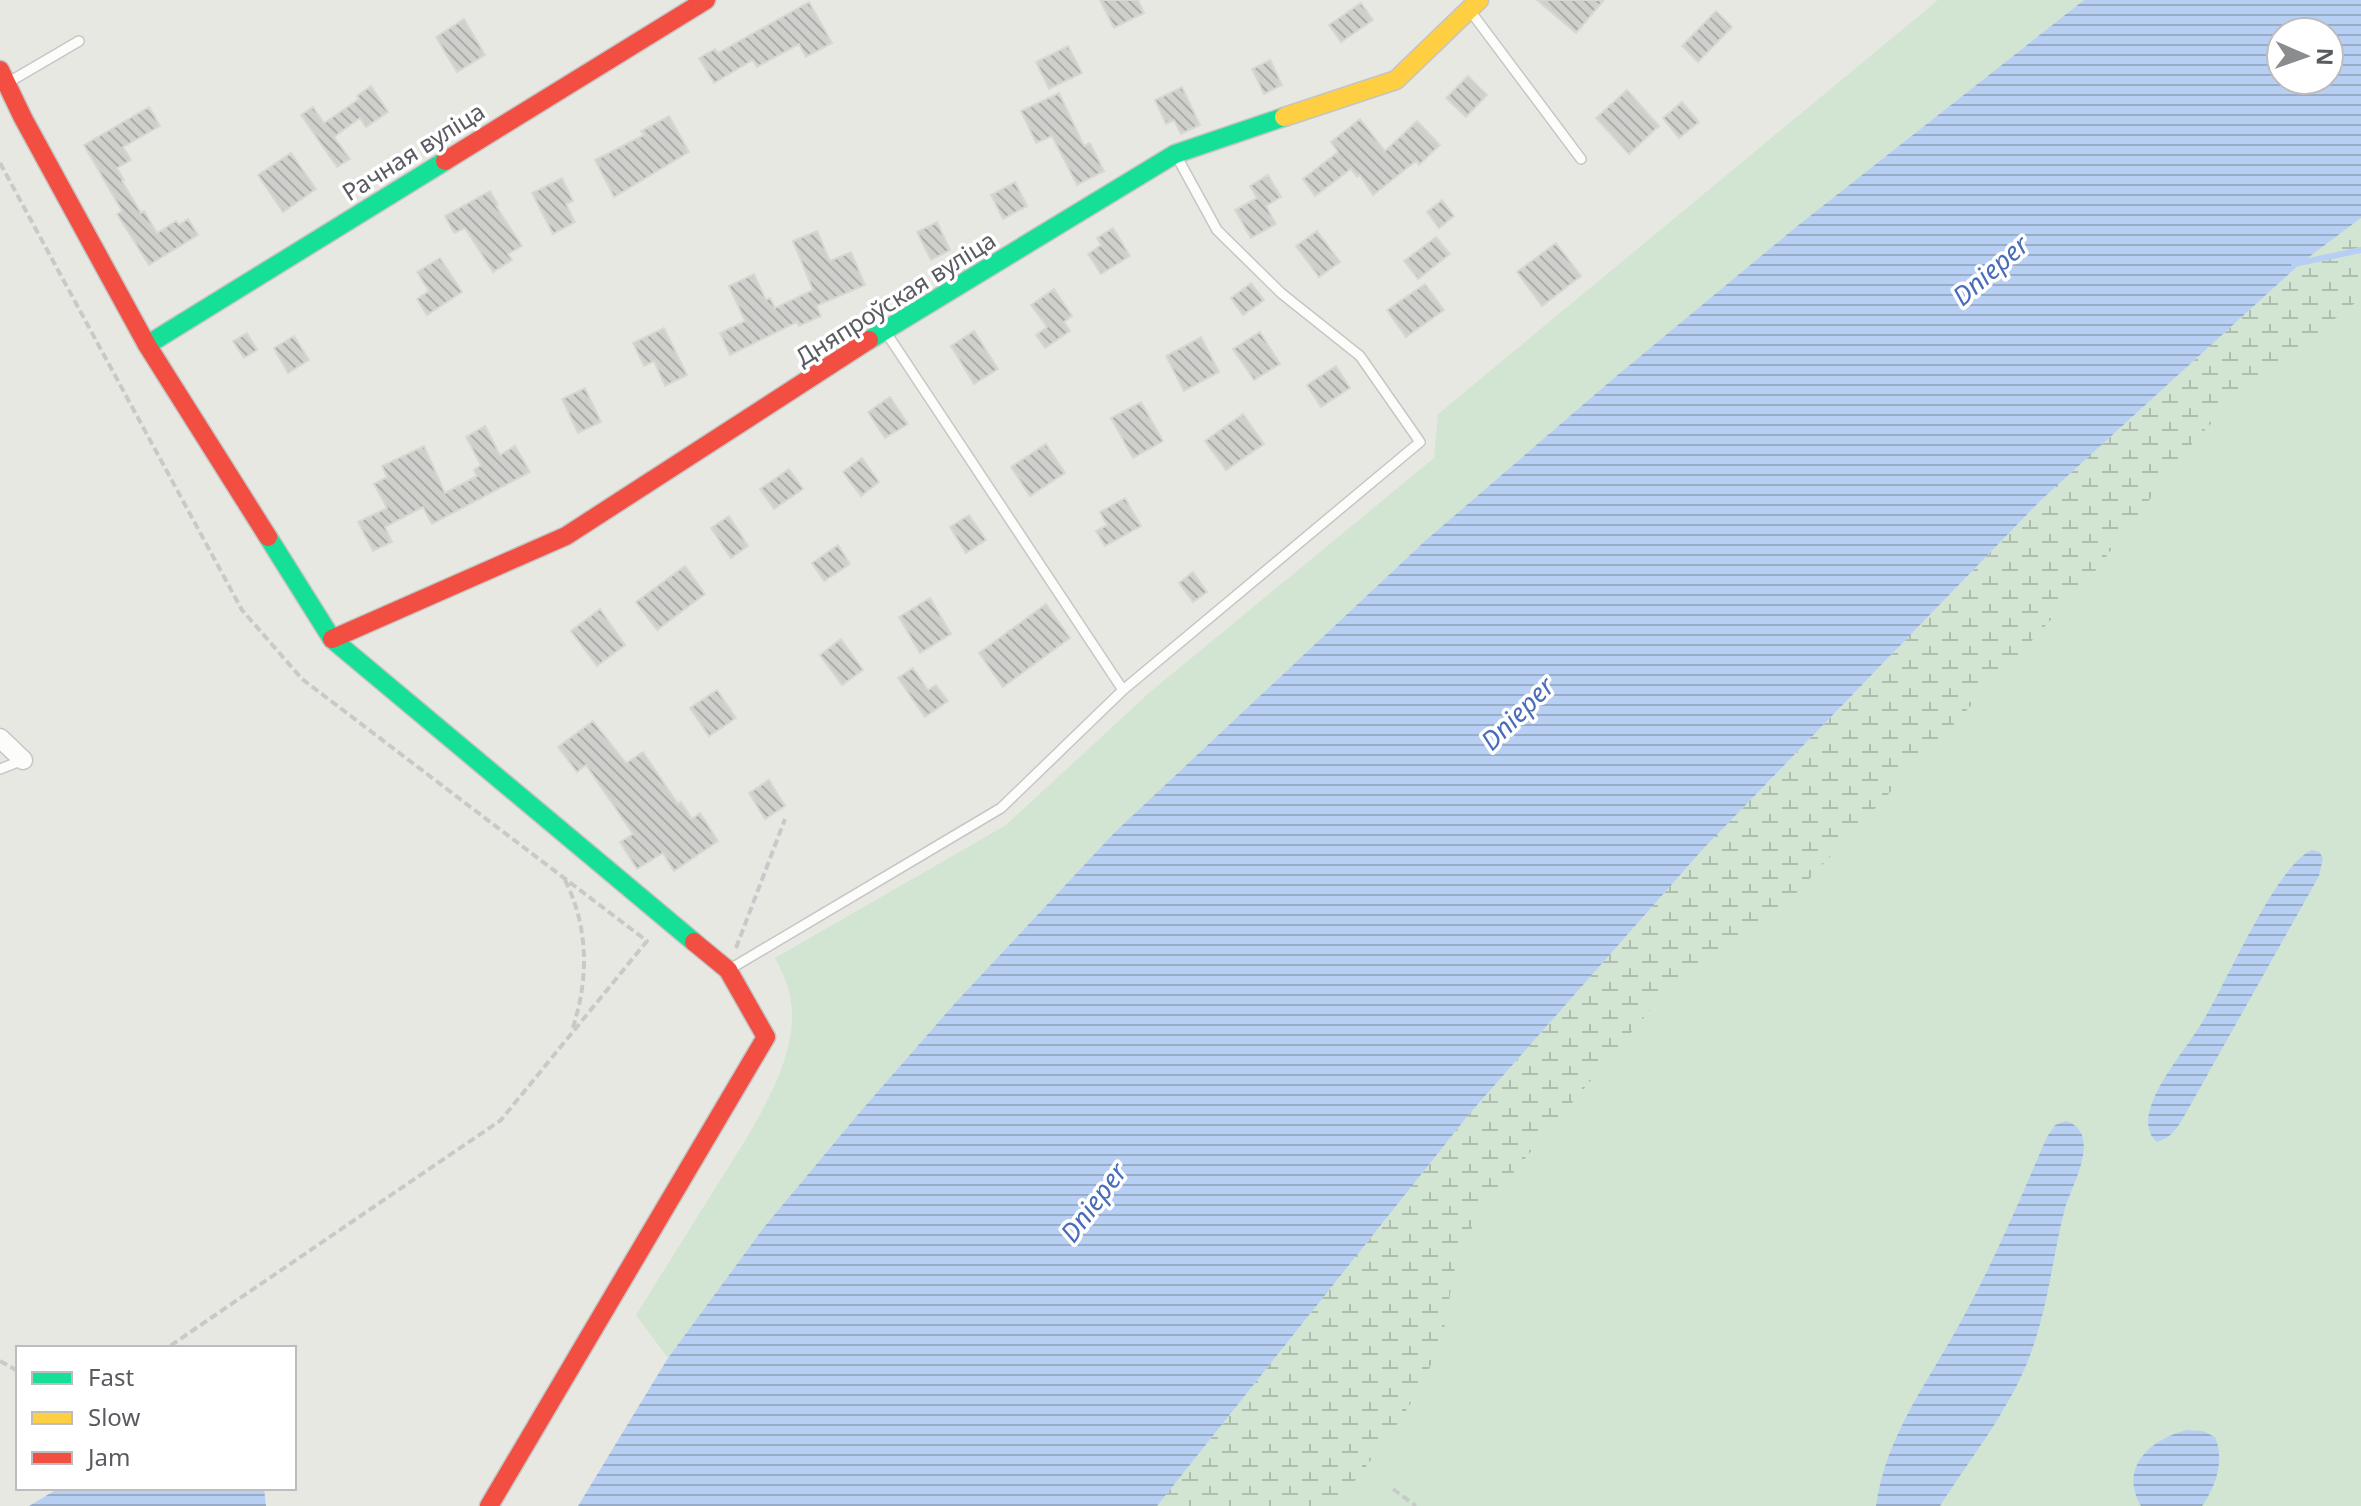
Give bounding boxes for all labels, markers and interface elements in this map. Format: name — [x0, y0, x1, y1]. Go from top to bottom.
north arrow — [2265, 16, 2345, 96]
text: N — [2311, 47, 2341, 66]
street label: Рачная вуліца — [335, 94, 491, 208]
street label: Дняпроўская вуліца — [789, 223, 1001, 373]
water label: Dnieper — [1944, 226, 2037, 313]
water label: Dnieper — [1472, 667, 1563, 758]
water label: Dnieper — [1051, 1154, 1136, 1249]
legend — [16, 1346, 296, 1490]
text: Fast — [88, 1360, 134, 1393]
text: Slow — [88, 1400, 140, 1433]
text: Jam — [86, 1440, 130, 1473]

